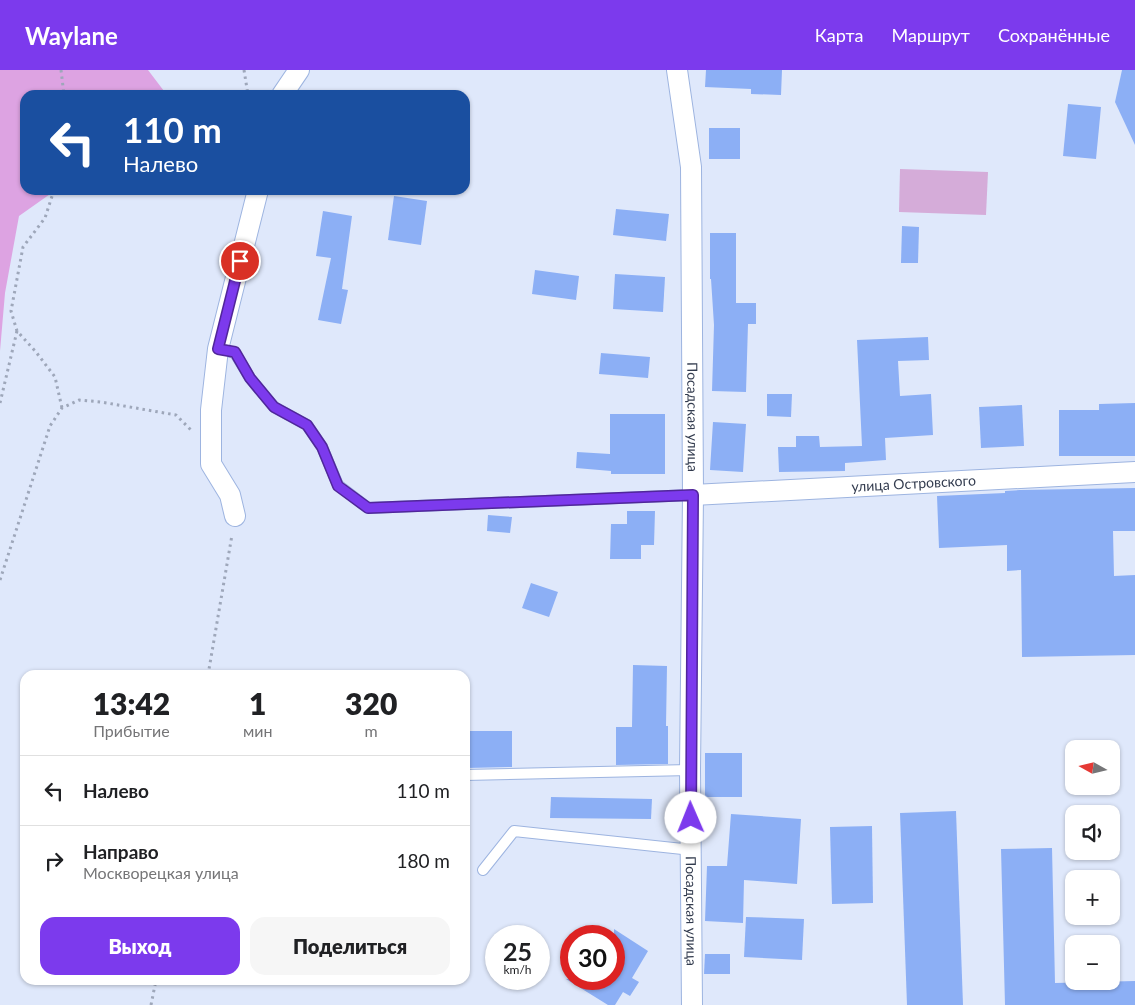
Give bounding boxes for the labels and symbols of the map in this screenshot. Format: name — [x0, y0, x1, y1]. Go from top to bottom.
pin — [219, 240, 261, 282]
street label: Посадская улица — [684, 362, 702, 472]
street label: улица Островского — [851, 471, 976, 495]
north arrow — [1065, 740, 1120, 795]
position arrow — [664, 791, 716, 843]
street label: Посадская улица — [683, 856, 701, 966]
speed limit sign: 30 — [560, 925, 625, 990]

